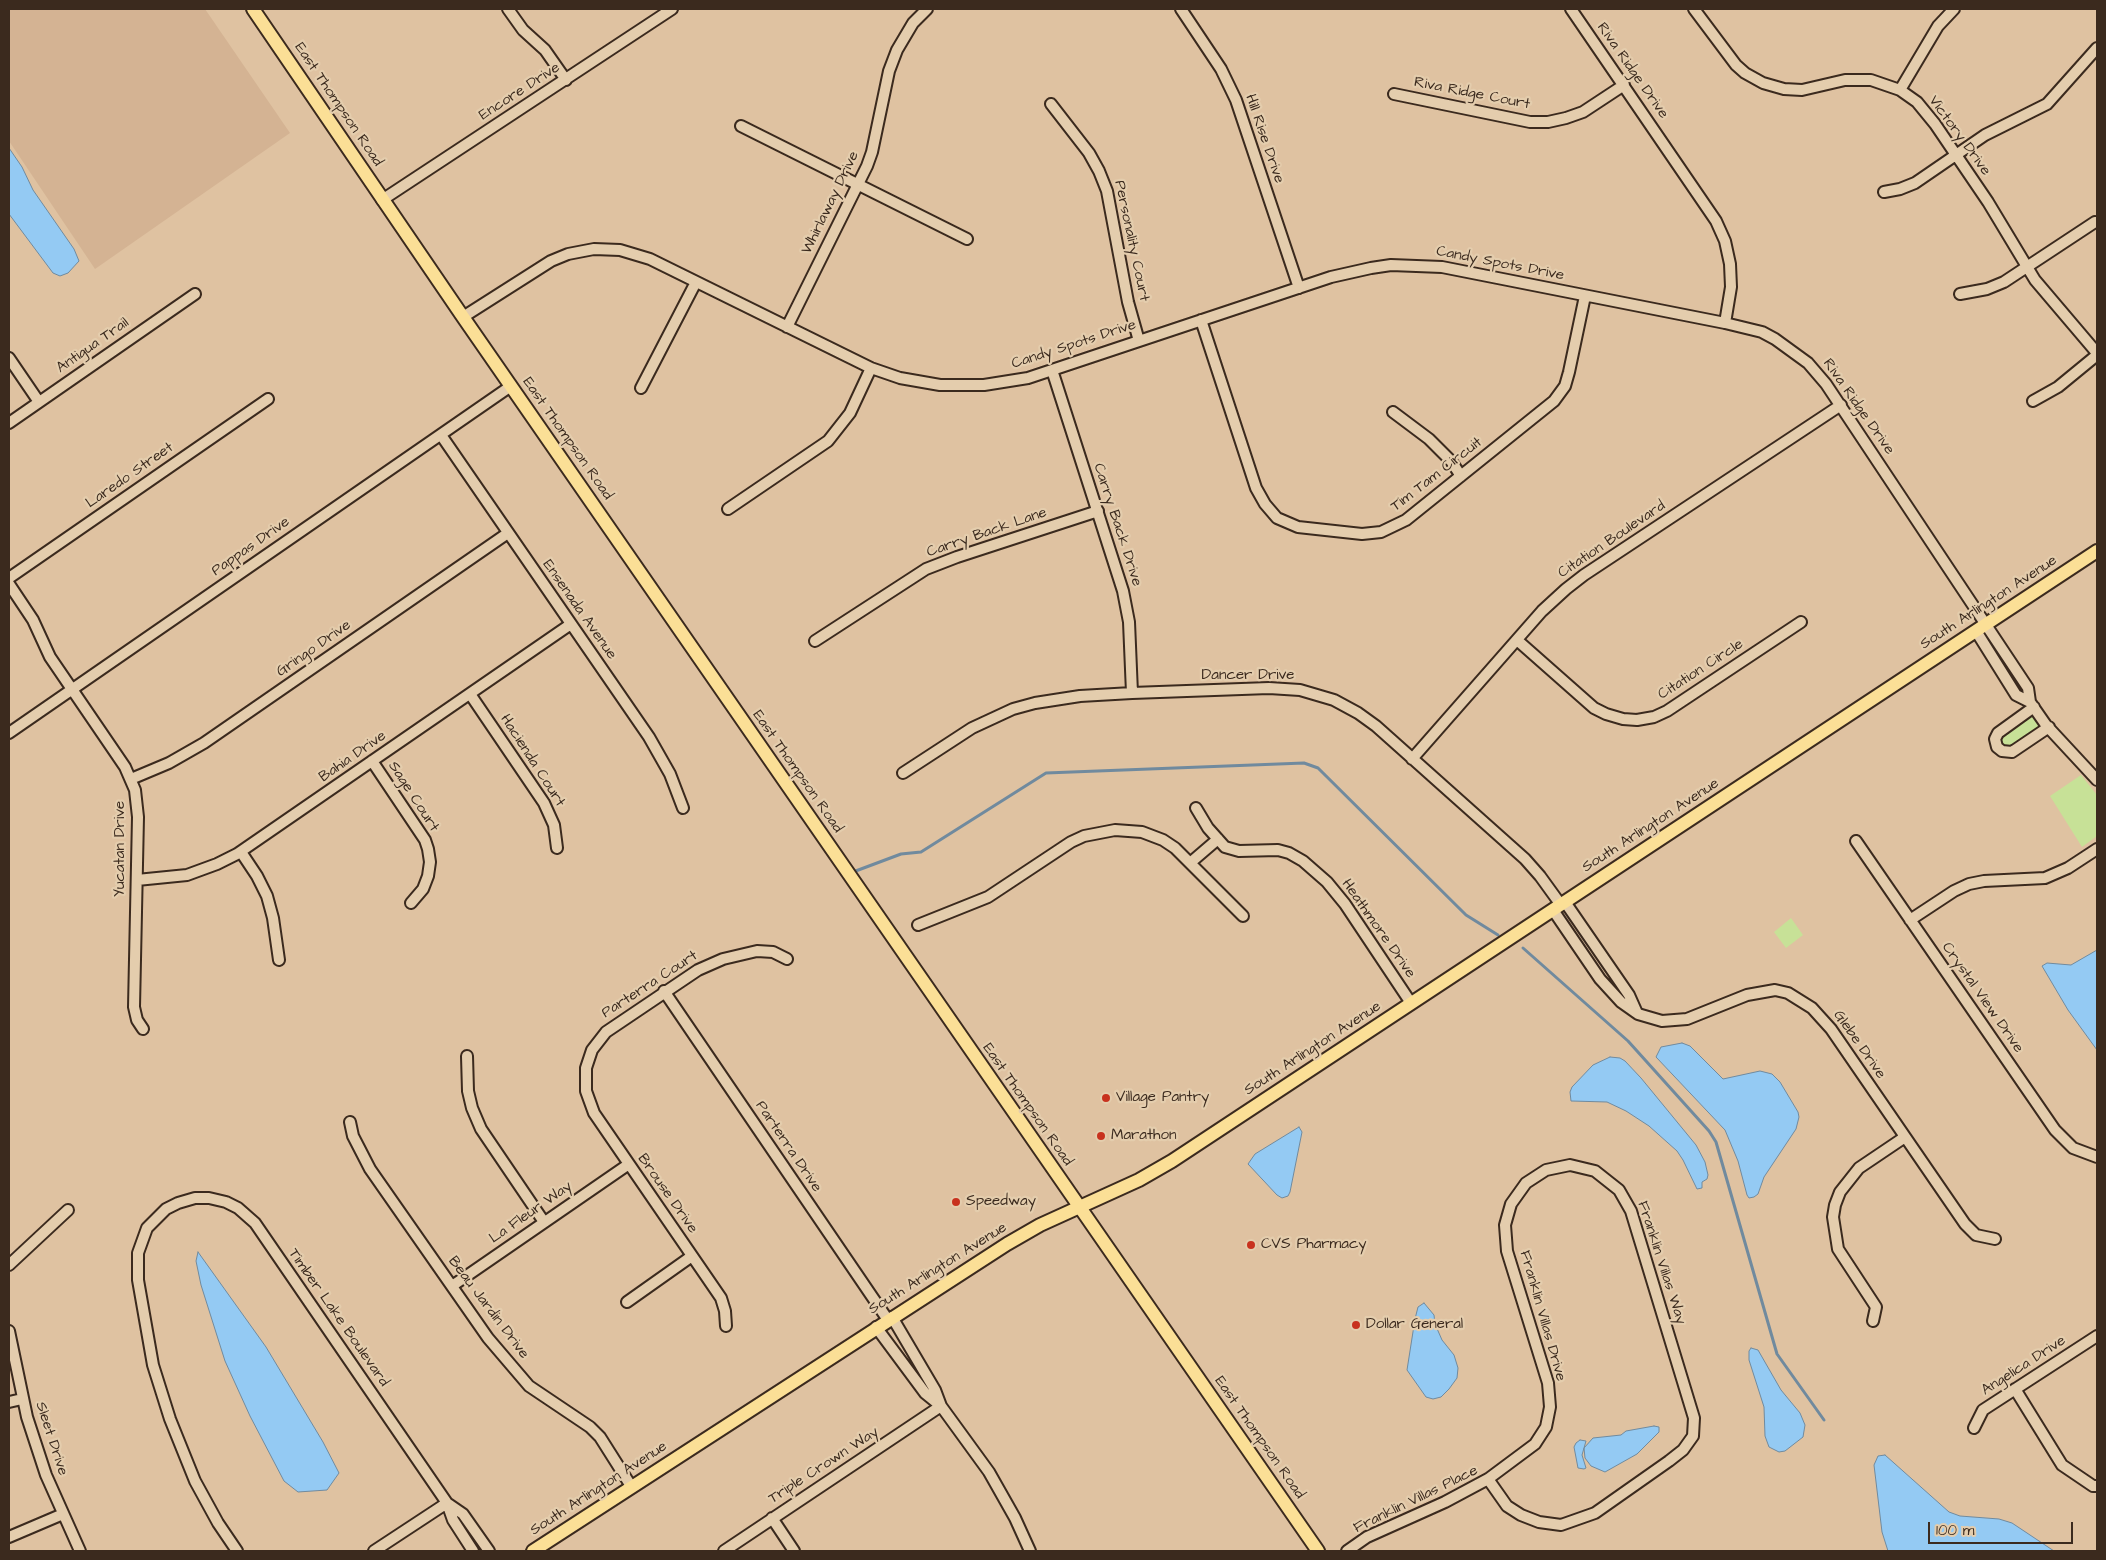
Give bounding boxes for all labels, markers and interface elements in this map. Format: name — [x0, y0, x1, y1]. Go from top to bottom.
street label: Riva Ridge Drive — [1592, 20, 1672, 122]
street label: East Thompson Road — [290, 40, 386, 170]
street label: Encore Drive — [476, 59, 564, 125]
street label: Riva Ridge Court — [1412, 74, 1532, 114]
street label: Hill Rise Drive — [1240, 92, 1288, 186]
street label: Victory Drive — [1924, 93, 1994, 179]
street label: Whirlaway Drive — [798, 149, 864, 257]
street label: Personality Court — [1109, 179, 1153, 303]
street label: Candy Spots Drive — [1435, 243, 1565, 285]
street label: Antigua Trail — [53, 314, 133, 378]
street label: Candy Spots Drive — [1009, 316, 1139, 374]
street label: Riva Ridge Drive — [1818, 356, 1898, 458]
street label: East Thompson Road — [518, 374, 616, 504]
street label: Tim Tam Circuit — [1388, 434, 1486, 516]
street label: Laredo Street — [83, 439, 177, 513]
street label: Carry Back Drive — [1089, 461, 1145, 589]
street label: Citation Boulevard — [1555, 497, 1669, 583]
street label: Carry Back Lane — [925, 504, 1049, 562]
street label: Pappas Drive — [208, 513, 294, 581]
street label: South Arlington Avenue — [1917, 552, 2061, 654]
street label: Ensenada Avenue — [538, 557, 620, 663]
street label: Gringo Drive — [273, 617, 355, 681]
street label: Citation Circle — [1655, 636, 1747, 704]
street label: Dancer Drive — [1202, 667, 1294, 685]
street label: East Thompson Road — [748, 707, 846, 837]
street label: Hacienda Court — [495, 711, 569, 811]
street label: Bahia Drive — [316, 727, 390, 787]
street label: Sage Court — [384, 758, 442, 836]
street label: South Arlington Avenue — [1579, 775, 1723, 877]
street label: Yucatan Drive — [112, 801, 130, 897]
street label: Heathmore Drive — [1337, 876, 1419, 982]
street label: Crystal View Drive — [1937, 939, 2027, 1057]
street label: Parterra Court — [599, 947, 701, 1023]
street label: South Arlington Avenue — [1241, 998, 1385, 1100]
street label: Glebe Drive — [1829, 1007, 1889, 1083]
street label: East Thompson Road — [978, 1040, 1076, 1170]
place label: Village Pantry — [1116, 1089, 1209, 1107]
marker: Village Pantry — [1100, 1092, 1112, 1104]
street label: Parterra Drive — [751, 1098, 825, 1196]
place label: Marathon — [1111, 1127, 1176, 1145]
marker: Marathon — [1095, 1130, 1107, 1142]
street label: Brouse Drive — [633, 1151, 701, 1237]
street label: La Fleur Way — [486, 1178, 576, 1248]
place label: Speedway — [966, 1193, 1036, 1211]
marker: Speedway — [950, 1196, 962, 1208]
street label: Franklin Villas Way — [1633, 1199, 1689, 1327]
street label: South Arlington Avenue — [866, 1219, 1010, 1319]
place label: CVS Pharmacy — [1261, 1236, 1367, 1254]
marker: CVS Pharmacy — [1245, 1239, 1257, 1251]
street label: Timber Lake Boulevard — [284, 1246, 392, 1390]
street label: Franklin Villas Drive — [1515, 1249, 1569, 1383]
street label: Beau Jardin Drive — [444, 1253, 532, 1363]
place label: Dollar General — [1366, 1316, 1463, 1334]
marker: Dollar General — [1350, 1319, 1362, 1331]
street label: Angelica Drive — [1978, 1332, 2070, 1400]
street label: East Thompson Road — [1210, 1373, 1308, 1503]
street label: Sleet Drive — [31, 1400, 71, 1478]
street label: Triple Crown Way — [766, 1424, 882, 1508]
street label: South Arlington Avenue — [527, 1438, 671, 1540]
street label: Franklin Villas Place — [1351, 1462, 1481, 1538]
scale bar — [1931, 1512, 2076, 1544]
text: 100 m — [1936, 1520, 1975, 1541]

